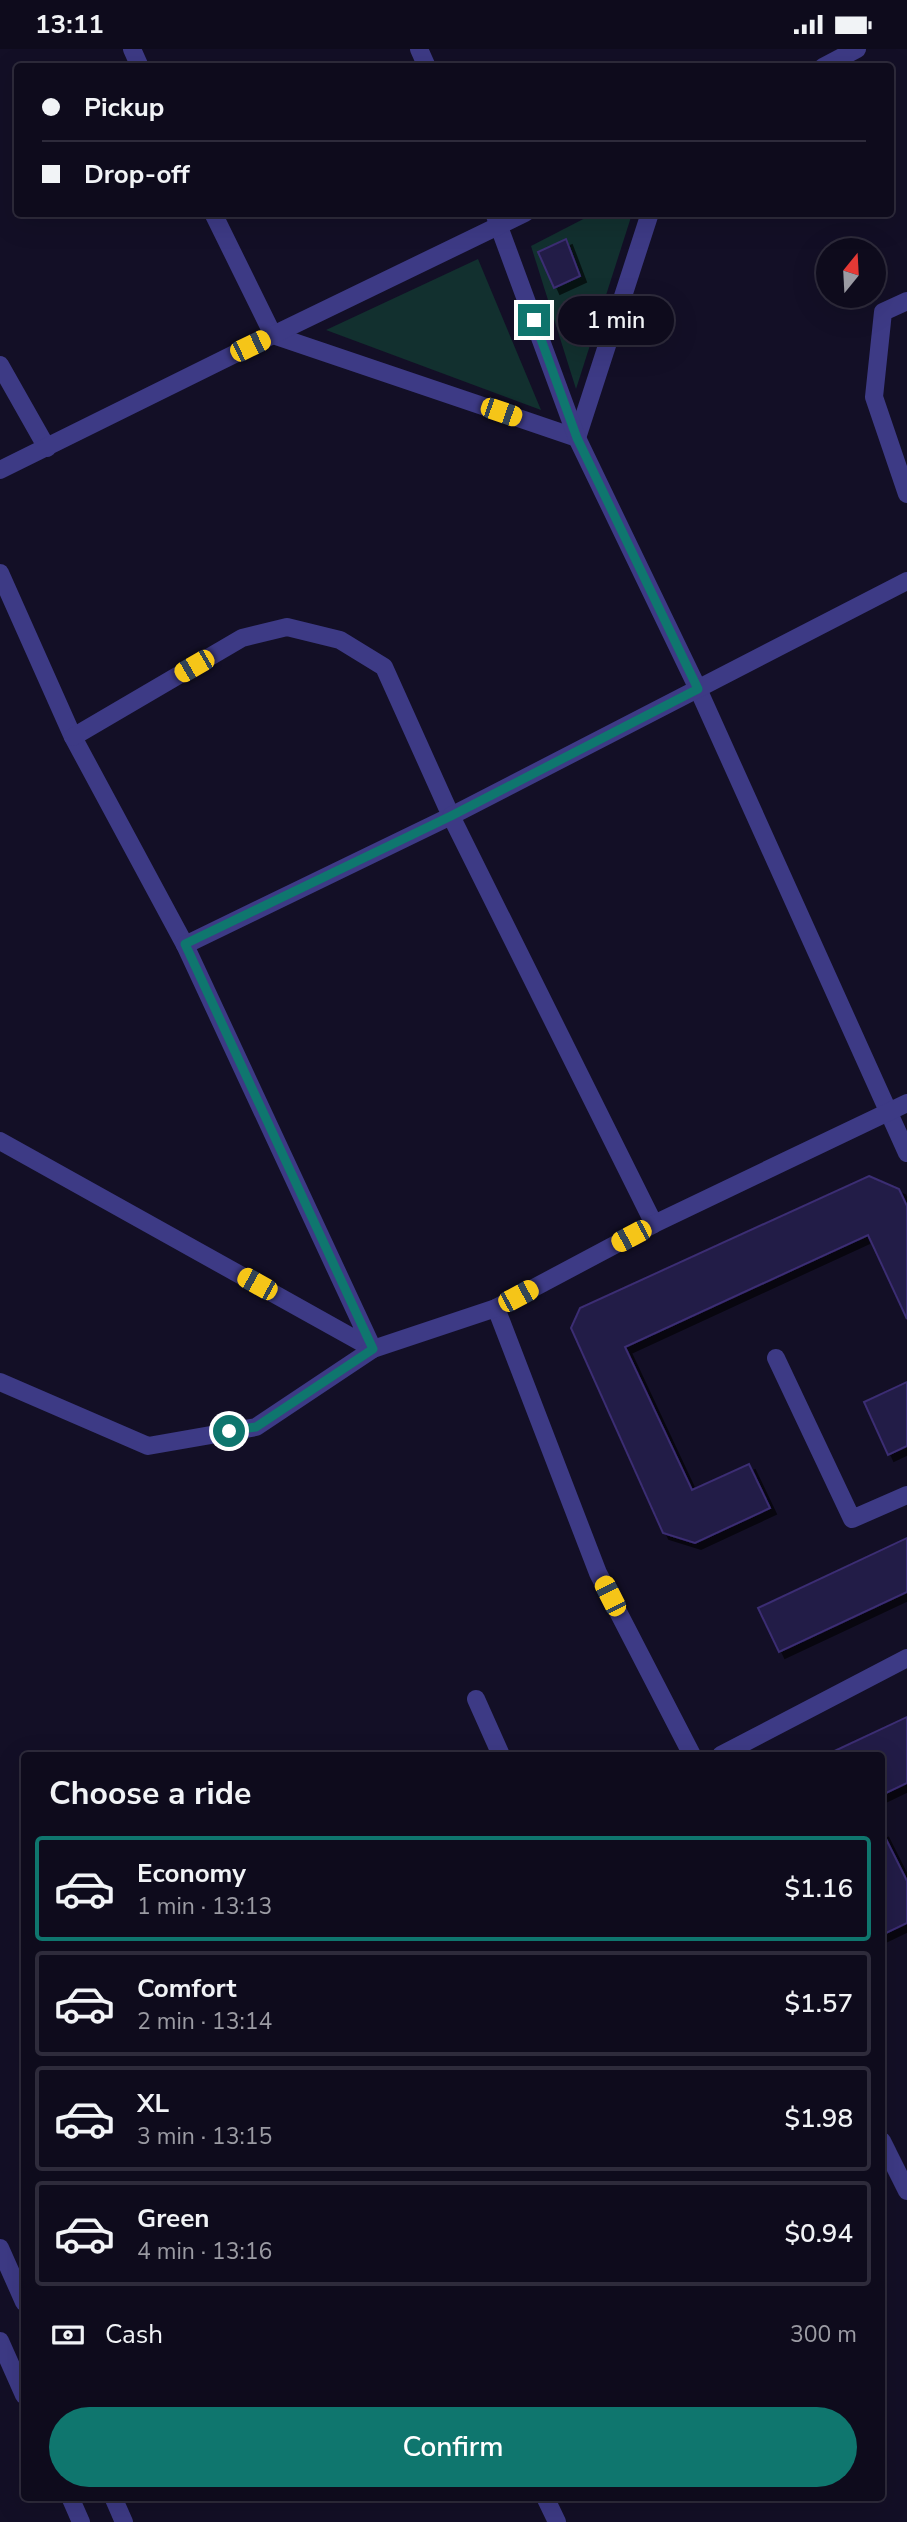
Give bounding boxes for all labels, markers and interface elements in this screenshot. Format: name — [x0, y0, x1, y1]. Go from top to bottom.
text: 13:11 — [35, 7, 104, 42]
text: Pickup — [84, 90, 164, 125]
text: Drop-off — [84, 157, 190, 192]
north arrow — [816, 238, 886, 308]
map controls — [816, 238, 886, 308]
callout: 1 min — [558, 295, 674, 345]
route end — [518, 304, 550, 336]
text: 1 min — [587, 305, 645, 336]
car — [227, 327, 274, 365]
car — [478, 395, 525, 429]
car — [171, 646, 218, 686]
car — [608, 1217, 655, 1255]
car — [234, 1265, 281, 1303]
car — [495, 1277, 542, 1315]
route start — [213, 1415, 245, 1447]
car — [592, 1573, 629, 1619]
text: Choose a ride — [49, 1772, 251, 1815]
text: Economy — [137, 1856, 246, 1891]
icon: car — [53, 1857, 116, 1920]
text: $1.16 — [784, 1871, 853, 1906]
text: 1 min · 13:13 — [137, 1891, 272, 1922]
text: Comfort — [137, 1971, 237, 2006]
icon: car — [53, 1972, 116, 2035]
text: $1.57 — [784, 1986, 853, 2021]
text: 2 min · 13:14 — [137, 2006, 272, 2037]
text: XL — [137, 2086, 169, 2121]
icon: car — [53, 2087, 116, 2150]
text: $1.98 — [784, 2101, 853, 2136]
text: 3 min · 13:15 — [137, 2121, 272, 2152]
text: Green — [137, 2201, 210, 2236]
icon: car — [53, 2202, 116, 2265]
text: $0.94 — [784, 2216, 853, 2251]
text: 4 min · 13:16 — [137, 2236, 272, 2267]
icon: cash — [49, 2316, 87, 2354]
text: Cash — [105, 2317, 163, 2352]
text: 300 m — [790, 2319, 857, 2350]
button: Confirm — [49, 2407, 857, 2487]

